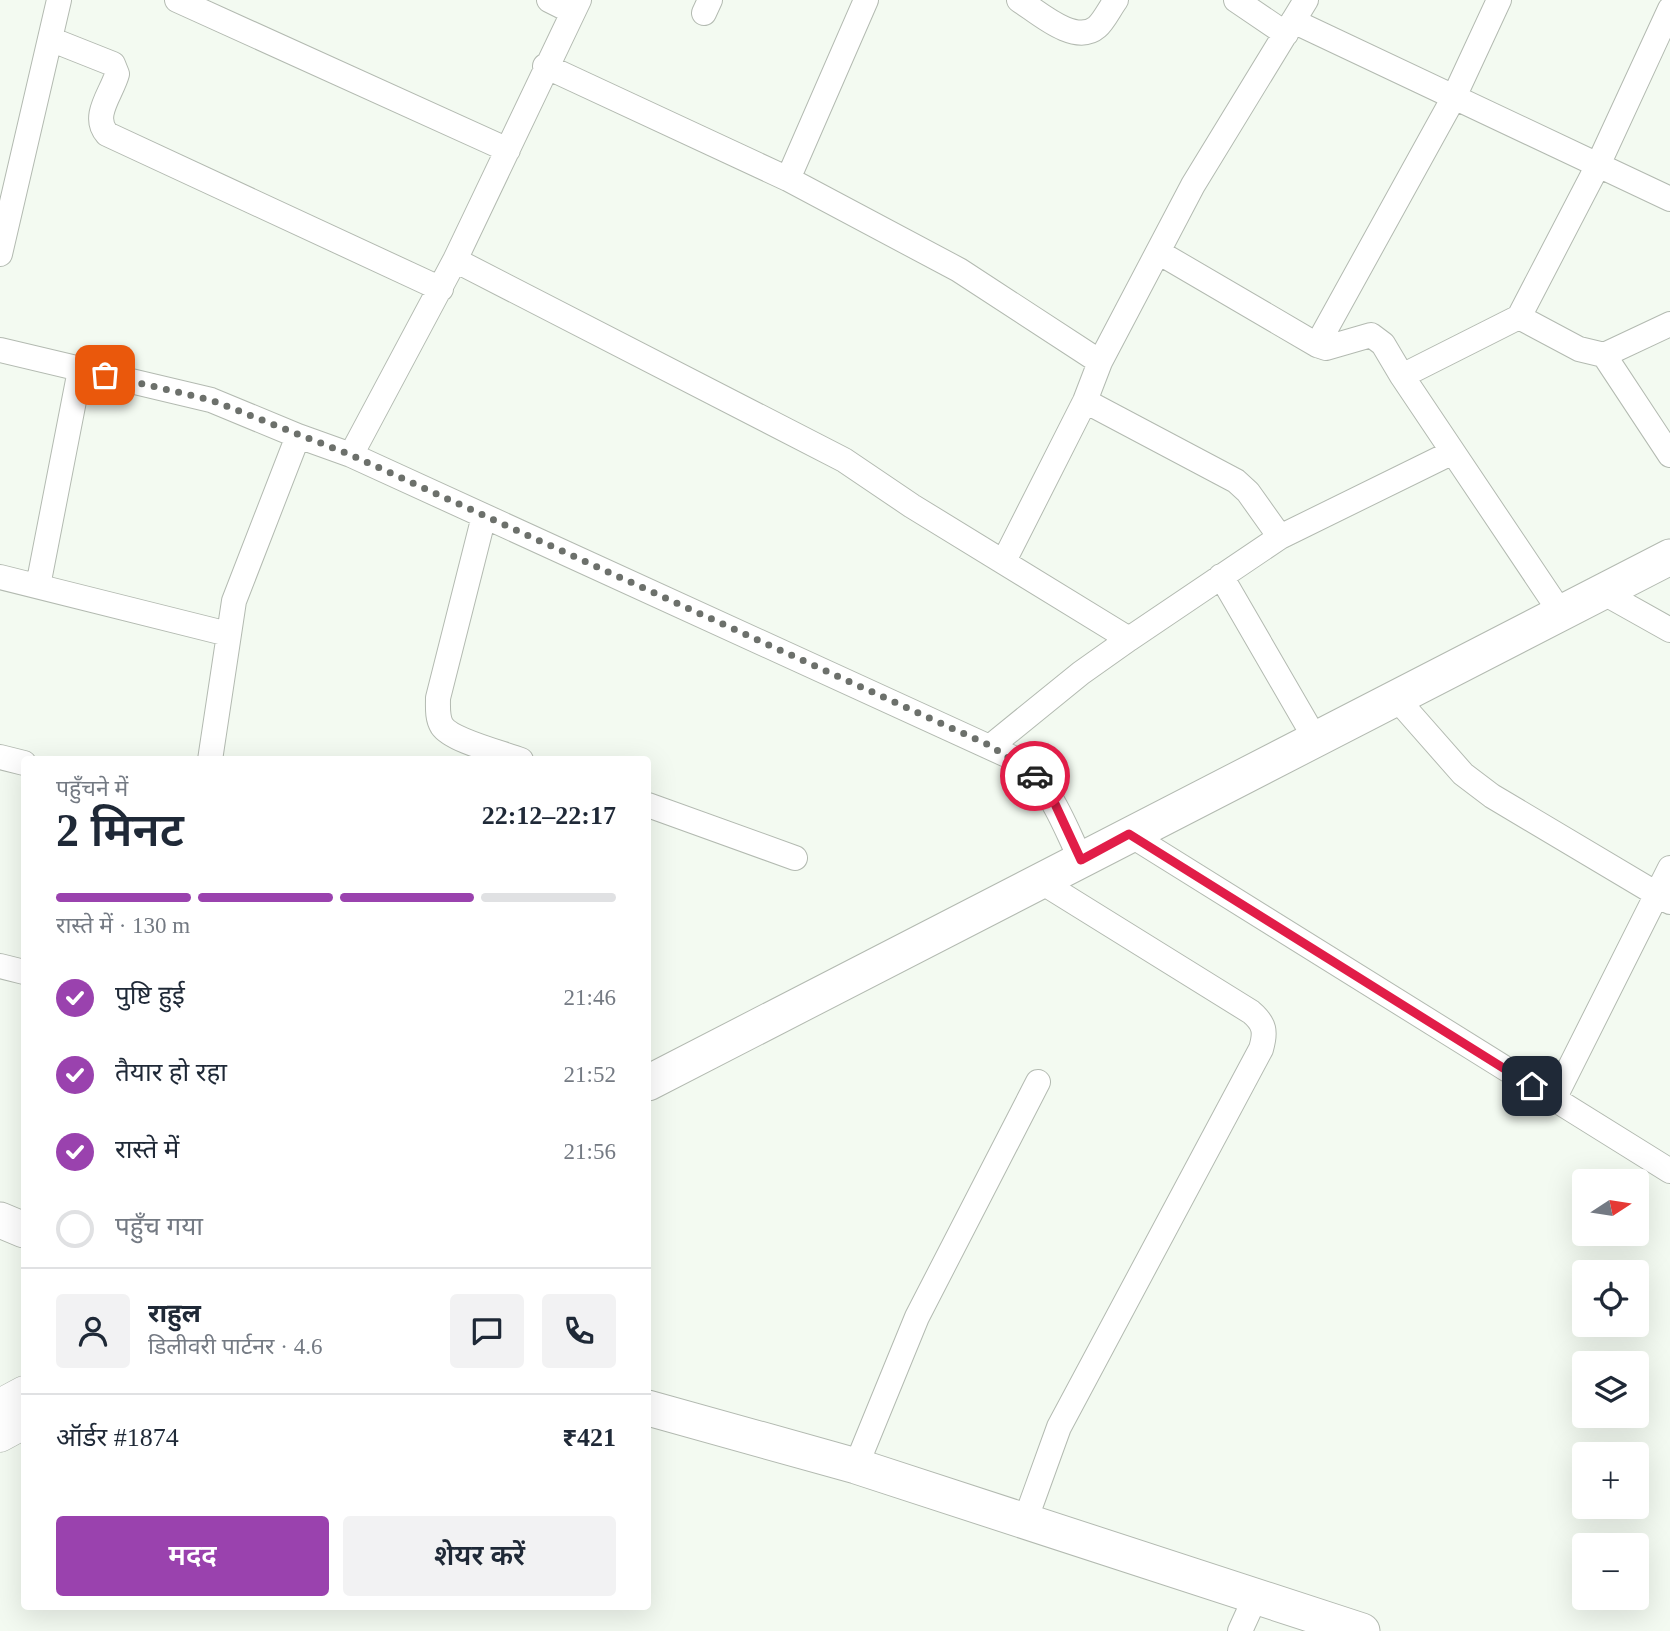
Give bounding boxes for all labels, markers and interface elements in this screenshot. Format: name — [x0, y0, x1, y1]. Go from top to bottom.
pin — [75, 345, 135, 405]
icon: bag — [86, 356, 124, 394]
courier — [1000, 741, 1070, 811]
icon: car — [1016, 757, 1054, 795]
text: पहुँचने में — [56, 776, 128, 801]
text: 22:12–22:17 — [482, 801, 616, 830]
text: 2 मिनट — [56, 805, 184, 856]
text: रास्ते में · 130 m — [56, 913, 190, 938]
icon: check — [56, 979, 94, 1017]
text: पुष्टि हुई — [115, 981, 185, 1010]
text: 21:46 — [564, 985, 616, 1010]
icon: check — [56, 1056, 94, 1094]
pin — [1502, 1056, 1562, 1116]
text: तैयार हो रहा — [115, 1058, 227, 1087]
text: 21:52 — [564, 1062, 616, 1087]
icon: home — [1513, 1067, 1551, 1105]
icon: check — [56, 1133, 94, 1171]
text: रास्ते में — [115, 1135, 179, 1164]
text: 21:56 — [564, 1139, 616, 1164]
north arrow — [1572, 1169, 1648, 1246]
map controls — [1572, 1169, 1649, 1610]
text: पहुँच गया — [115, 1212, 203, 1241]
button: locate — [1572, 1260, 1649, 1337]
button: person — [56, 1294, 130, 1368]
button: chat — [450, 1294, 524, 1368]
button: phone — [542, 1294, 616, 1368]
text: राहुल — [148, 1299, 201, 1328]
text: डिलीवरी पार्टनर · 4.6 — [148, 1334, 322, 1359]
button: layers — [1572, 1351, 1649, 1428]
text: ऑर्डर #1874 — [56, 1423, 179, 1452]
text: ₹421 — [562, 1423, 616, 1452]
button: + — [1572, 1442, 1649, 1519]
button: मदद — [56, 1516, 329, 1596]
button: शेयर करें — [343, 1516, 616, 1596]
button: − — [1572, 1533, 1649, 1610]

